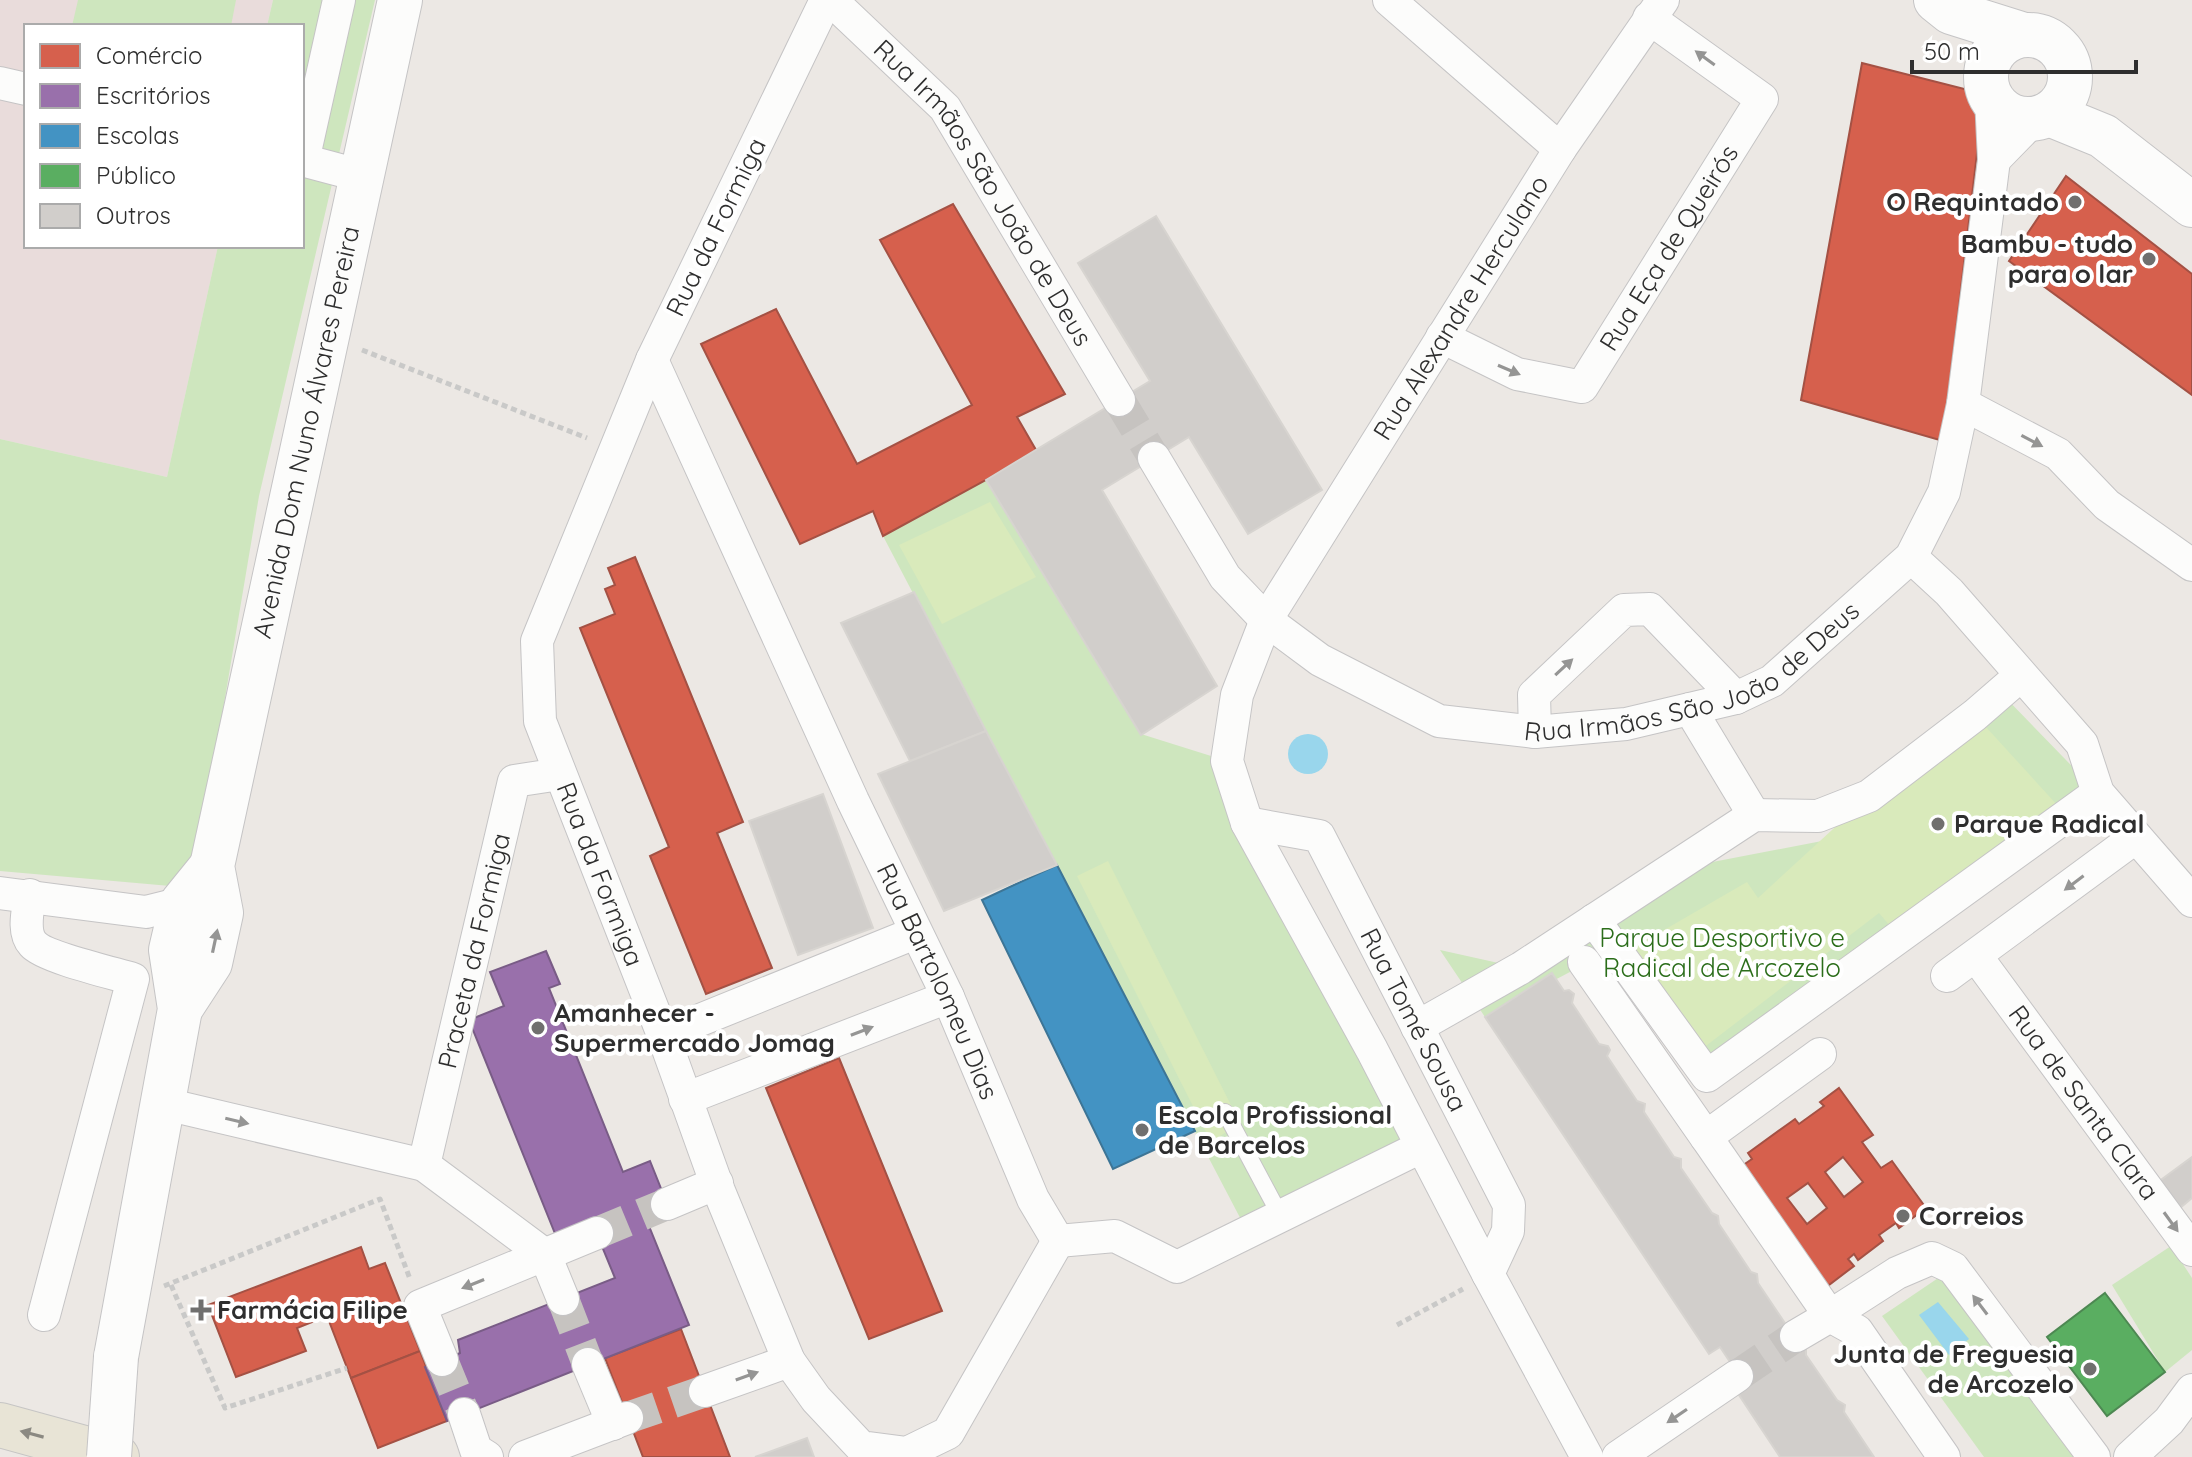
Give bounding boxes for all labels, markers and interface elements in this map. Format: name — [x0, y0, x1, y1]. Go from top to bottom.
legend — [24, 24, 304, 248]
scale bar — [1912, 24, 2136, 74]
street label: Rua Irmãos São João de Deus — [867, 32, 1100, 352]
text: 50 m — [1924, 36, 1980, 66]
text: Comércio — [96, 40, 202, 70]
one-way arrow — [1695, 51, 1716, 67]
text: Escritórios — [96, 80, 210, 110]
text: Escolas — [96, 120, 179, 150]
street label: Rua da Formiga — [658, 132, 773, 321]
street label: Rua Eça de Queirós — [1592, 138, 1745, 357]
text: Público — [96, 160, 176, 190]
street label: Rua Alexandre Herculano — [1366, 169, 1556, 446]
place label: O Requintado — [1886, 185, 2059, 218]
marker: O Requintado — [2066, 193, 2084, 211]
text: Outros — [96, 200, 171, 230]
street label: Avenida Dom Nuno Álvares Pereira — [245, 223, 366, 641]
place label: Bambu - tudo para o lar — [1961, 227, 2133, 290]
marker: Bambu - tudo para o lar — [2140, 250, 2158, 268]
one-way arrow — [1497, 363, 1521, 376]
one-way arrow — [2020, 434, 2043, 447]
street label: Rua Irmãos São João de Deus — [1522, 594, 1866, 749]
one-way arrow — [1554, 658, 1573, 676]
street label: Rua da Formiga — [550, 777, 651, 971]
place label: Parque Radical — [1954, 807, 2144, 840]
marker: Parque Radical — [1929, 815, 1947, 833]
street label: Praceta da Formiga — [430, 830, 517, 1072]
street label: Rua Bartolomeu Dias — [870, 858, 1006, 1104]
one-way arrow — [2063, 875, 2084, 891]
park label: Parque Desportivo e Radical de Arcozelo — [1599, 921, 1845, 984]
street label: Rua Tomé Sousa — [1353, 922, 1475, 1117]
one-way arrow — [209, 928, 221, 953]
place label: Amanhecer - Supermercado Jomag — [554, 996, 835, 1059]
street label: Rua de Santa Clara — [2002, 998, 2167, 1206]
marker: Amanhecer - Supermercado Jomag — [529, 1019, 547, 1037]
one-way arrow — [850, 1024, 874, 1037]
place label: Escola Profissional de Barcelos — [1158, 1098, 1392, 1161]
one-way arrow — [224, 1115, 249, 1128]
marker: Escola Profissional de Barcelos — [1133, 1121, 1151, 1139]
place label: Correios — [1919, 1199, 2024, 1232]
marker: Correios — [1894, 1207, 1912, 1225]
one-way arrow — [2163, 1211, 2179, 1233]
one-way arrow — [461, 1278, 485, 1291]
place label: Farmácia Filipe — [217, 1293, 408, 1326]
one-way arrow — [1973, 1295, 1989, 1315]
marker: Farmácia Filipe — [192, 1301, 210, 1319]
place label: Junta de Freguesia de Arcozelo — [1833, 1337, 2074, 1400]
marker: Junta de Freguesia de Arcozelo — [2081, 1360, 2099, 1378]
one-way arrow — [735, 1369, 759, 1381]
one-way arrow — [1666, 1408, 1688, 1423]
one-way arrow — [19, 1427, 44, 1439]

